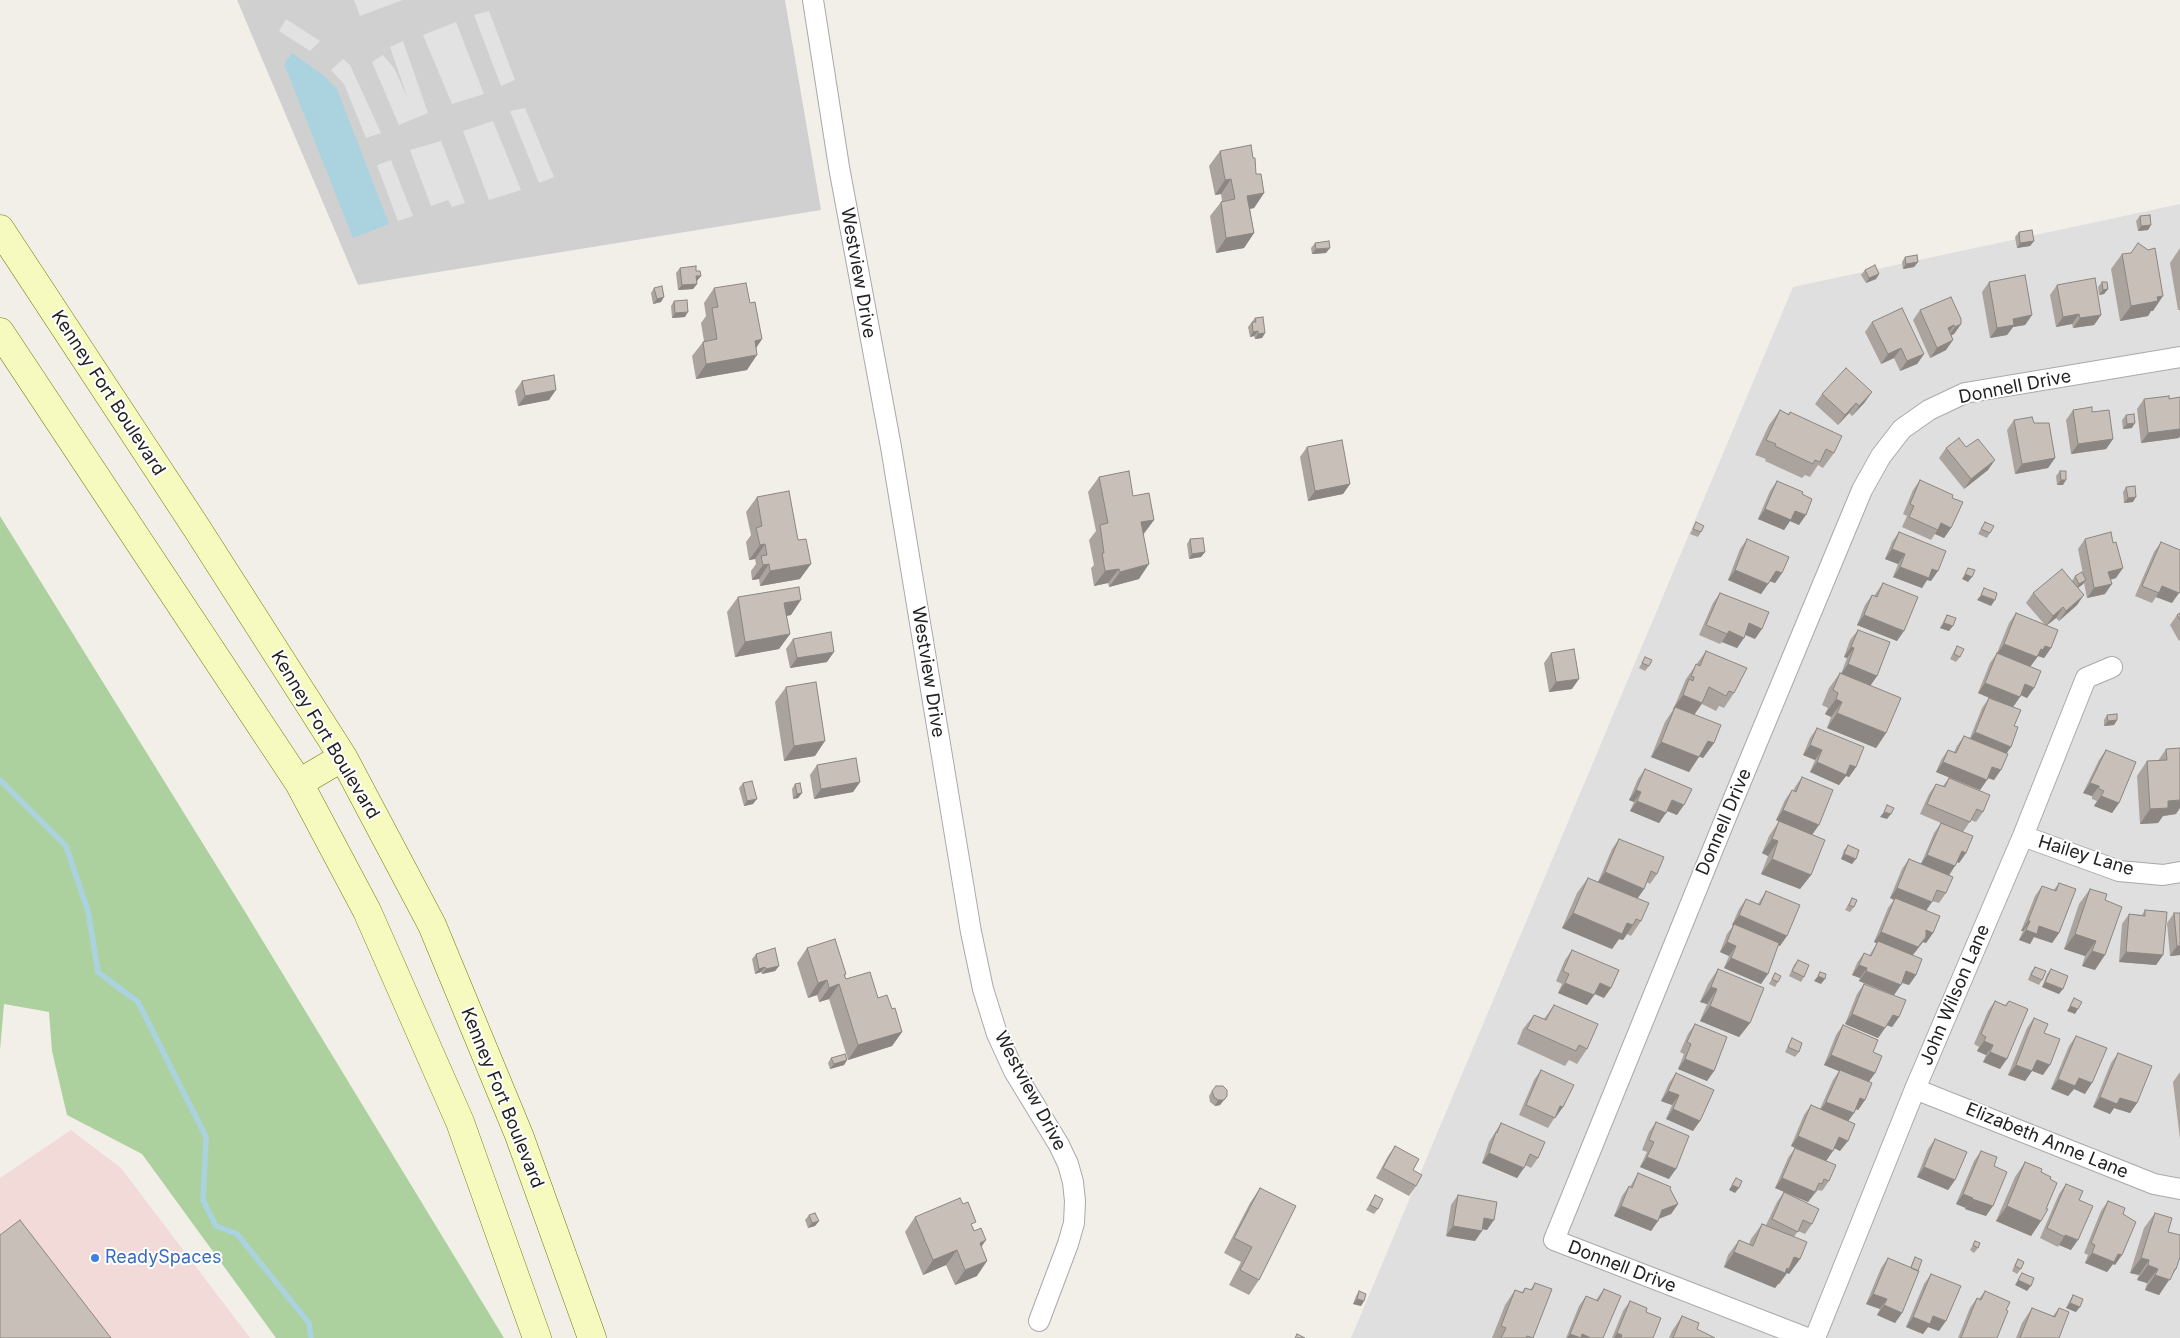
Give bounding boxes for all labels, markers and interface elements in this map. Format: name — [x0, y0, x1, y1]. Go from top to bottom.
street label: Westview Drive — [836, 206, 880, 340]
street label: Kenney Fort Boulevard — [47, 306, 169, 480]
street label: Donnell Drive — [1957, 366, 2073, 408]
street label: Westview Drive — [907, 605, 949, 739]
street label: Kenney Fort Boulevard — [266, 647, 384, 823]
street label: Donnell Drive — [1692, 765, 1756, 879]
street label: Hailey Lane — [2036, 831, 2136, 881]
street label: John Wilson Lane — [1916, 921, 1994, 1069]
street label: Kenney Fort Boulevard — [456, 1005, 548, 1191]
street label: Westview Drive — [989, 1028, 1071, 1154]
street label: Elizabeth Anne Lane — [1963, 1099, 2131, 1183]
street label: Donnell Drive — [1565, 1236, 1679, 1298]
place label: ReadySpaces — [105, 1247, 221, 1269]
marker: ReadySpaces — [89, 1252, 101, 1264]

